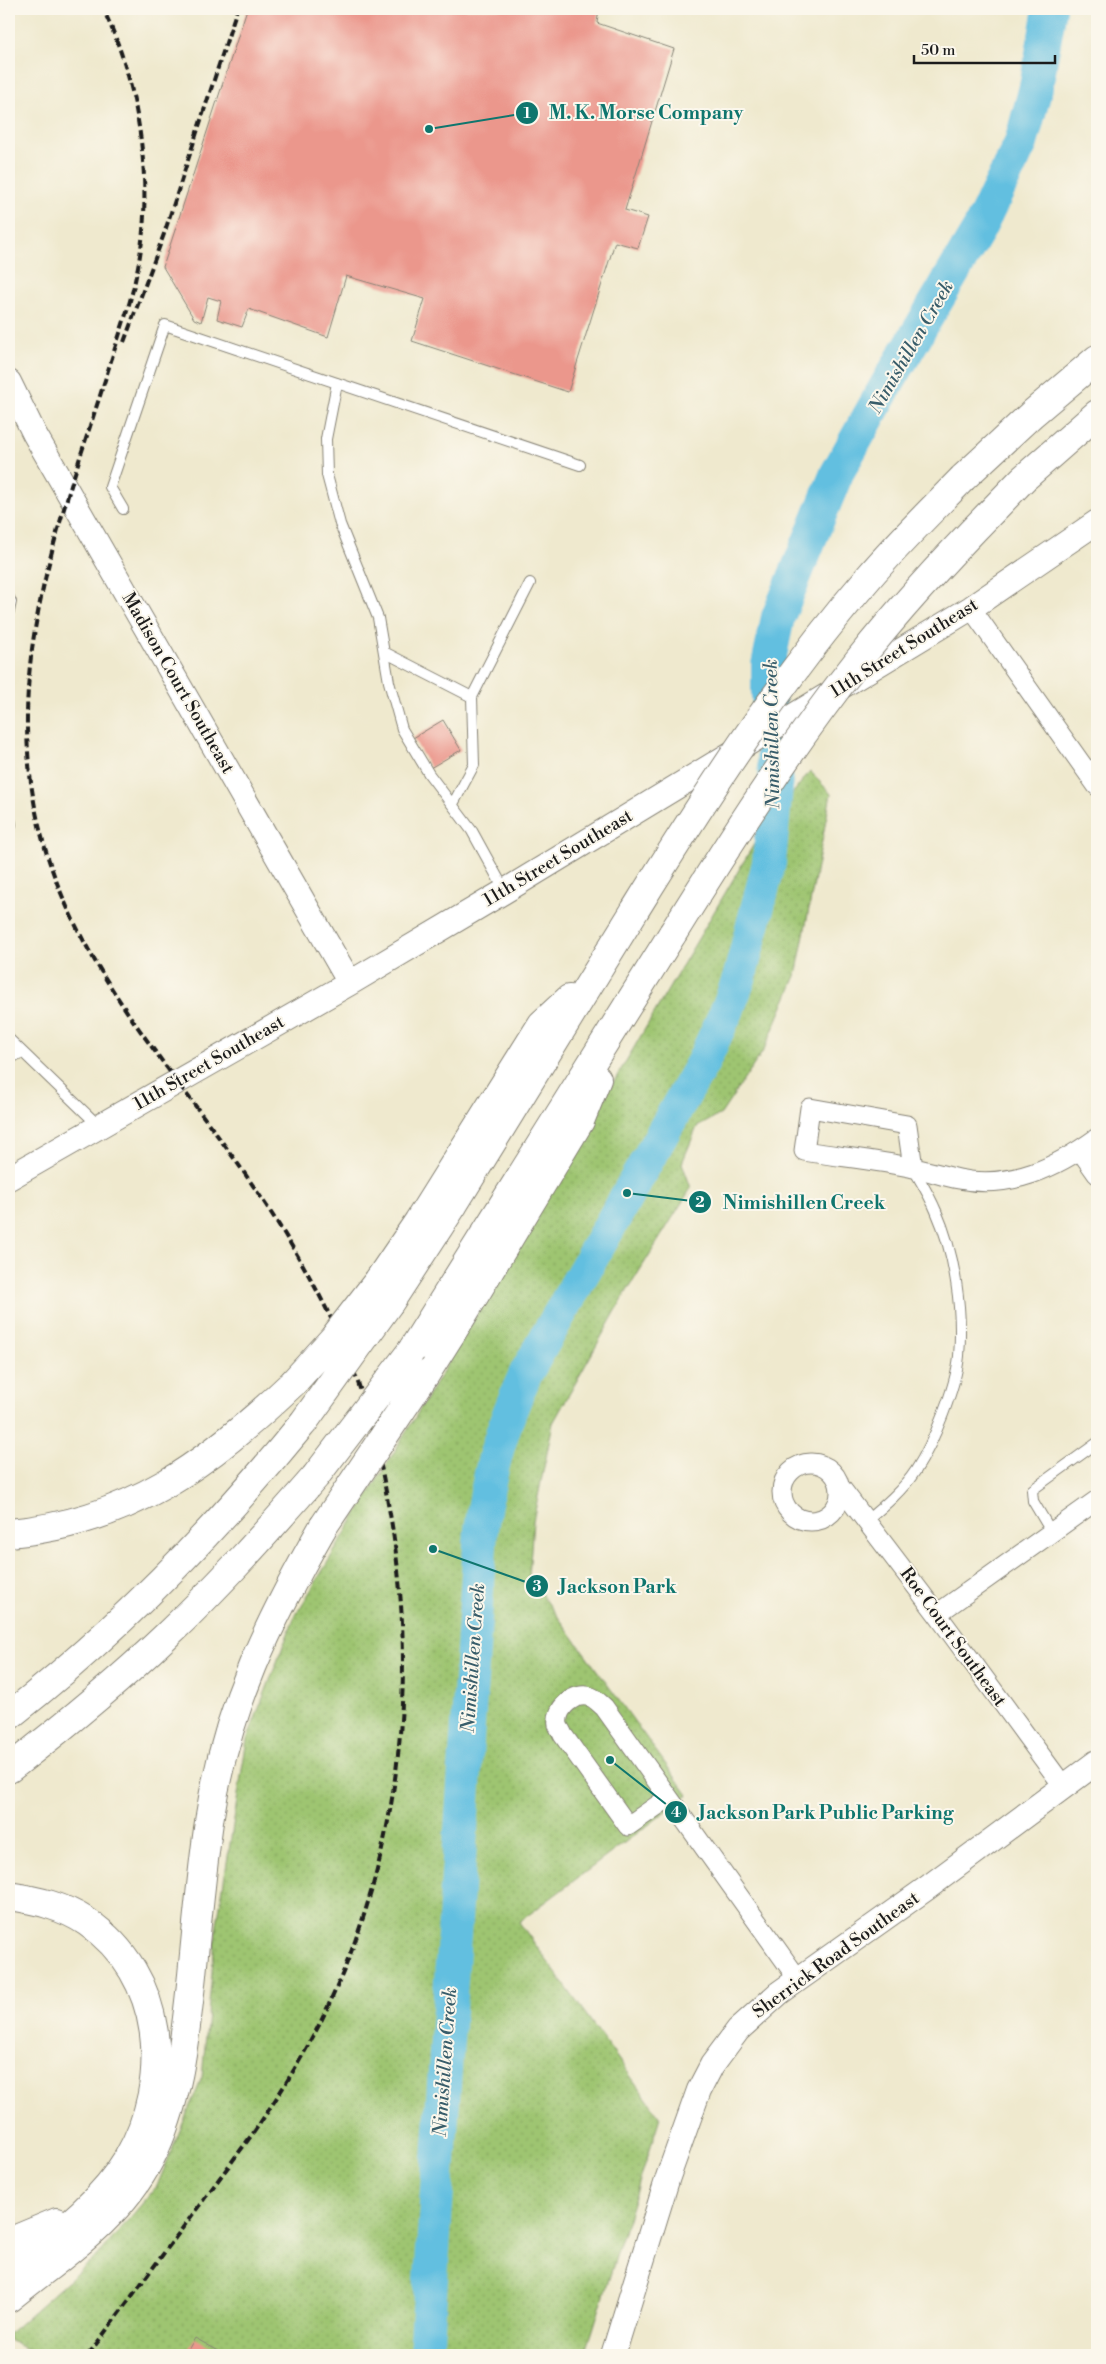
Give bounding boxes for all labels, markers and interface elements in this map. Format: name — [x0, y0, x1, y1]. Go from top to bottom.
scale bar — [914, 32, 1055, 64]
text: 50 m — [921, 41, 955, 60]
callout: M. K. Morse Company — [514, 96, 754, 130]
text: M. K. Morse Company — [549, 101, 744, 125]
text: 1 — [523, 104, 531, 123]
water label: Nimishillen Creek — [863, 276, 959, 419]
street label: Madison Court Southeast — [117, 588, 240, 778]
street label: 11th Street Southeast — [826, 593, 983, 703]
water label: Nimishillen Creek — [759, 659, 785, 810]
street label: 11th Street Southeast — [479, 804, 637, 912]
street label: 11th Street Southeast — [129, 1010, 289, 1116]
callout: Nimishillen Creek — [687, 1185, 895, 1219]
text: Nimishillen Creek — [723, 1191, 886, 1215]
text: 2 — [695, 1193, 705, 1212]
street label: Roe Court Southeast — [895, 1563, 1012, 1712]
callout: Jackson Park — [524, 1569, 687, 1603]
text: Jackson Park — [556, 1575, 677, 1599]
text: 3 — [532, 1577, 542, 1596]
water label: Nimishillen Creek — [456, 1582, 490, 1734]
callout: Jackson Park Public Parking — [663, 1795, 963, 1829]
text: Jackson Park Public Parking — [696, 1801, 955, 1825]
text: 4 — [671, 1803, 681, 1822]
street label: Sherrick Road Southeast — [748, 1886, 924, 2023]
water label: Nimishillen Creek — [428, 1986, 462, 2138]

